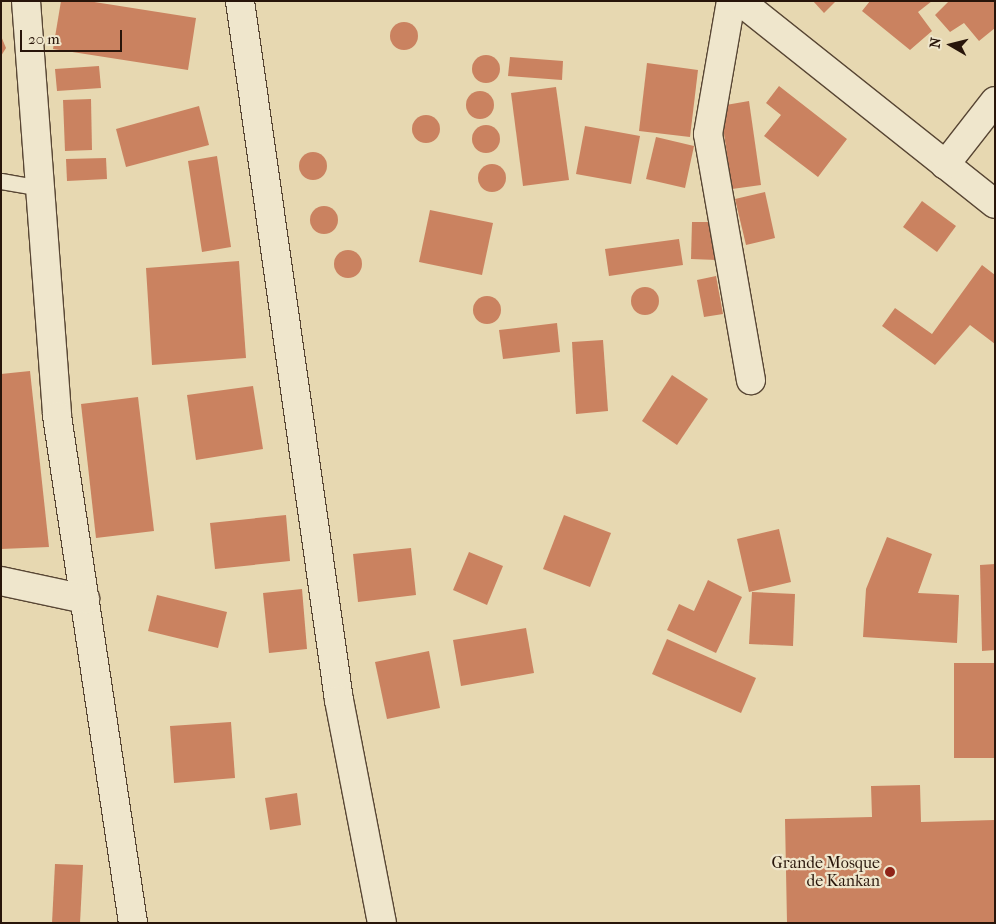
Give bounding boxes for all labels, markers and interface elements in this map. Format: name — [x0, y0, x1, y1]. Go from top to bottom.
scale bar — [22, 20, 125, 52]
north arrow — [926, 20, 976, 70]
text: 20 m — [28, 30, 60, 48]
text: N — [926, 36, 945, 49]
place label: Grande Mosque de Kankan — [772, 853, 880, 891]
marker: Grande Mosque de Kankan — [884, 866, 896, 878]

